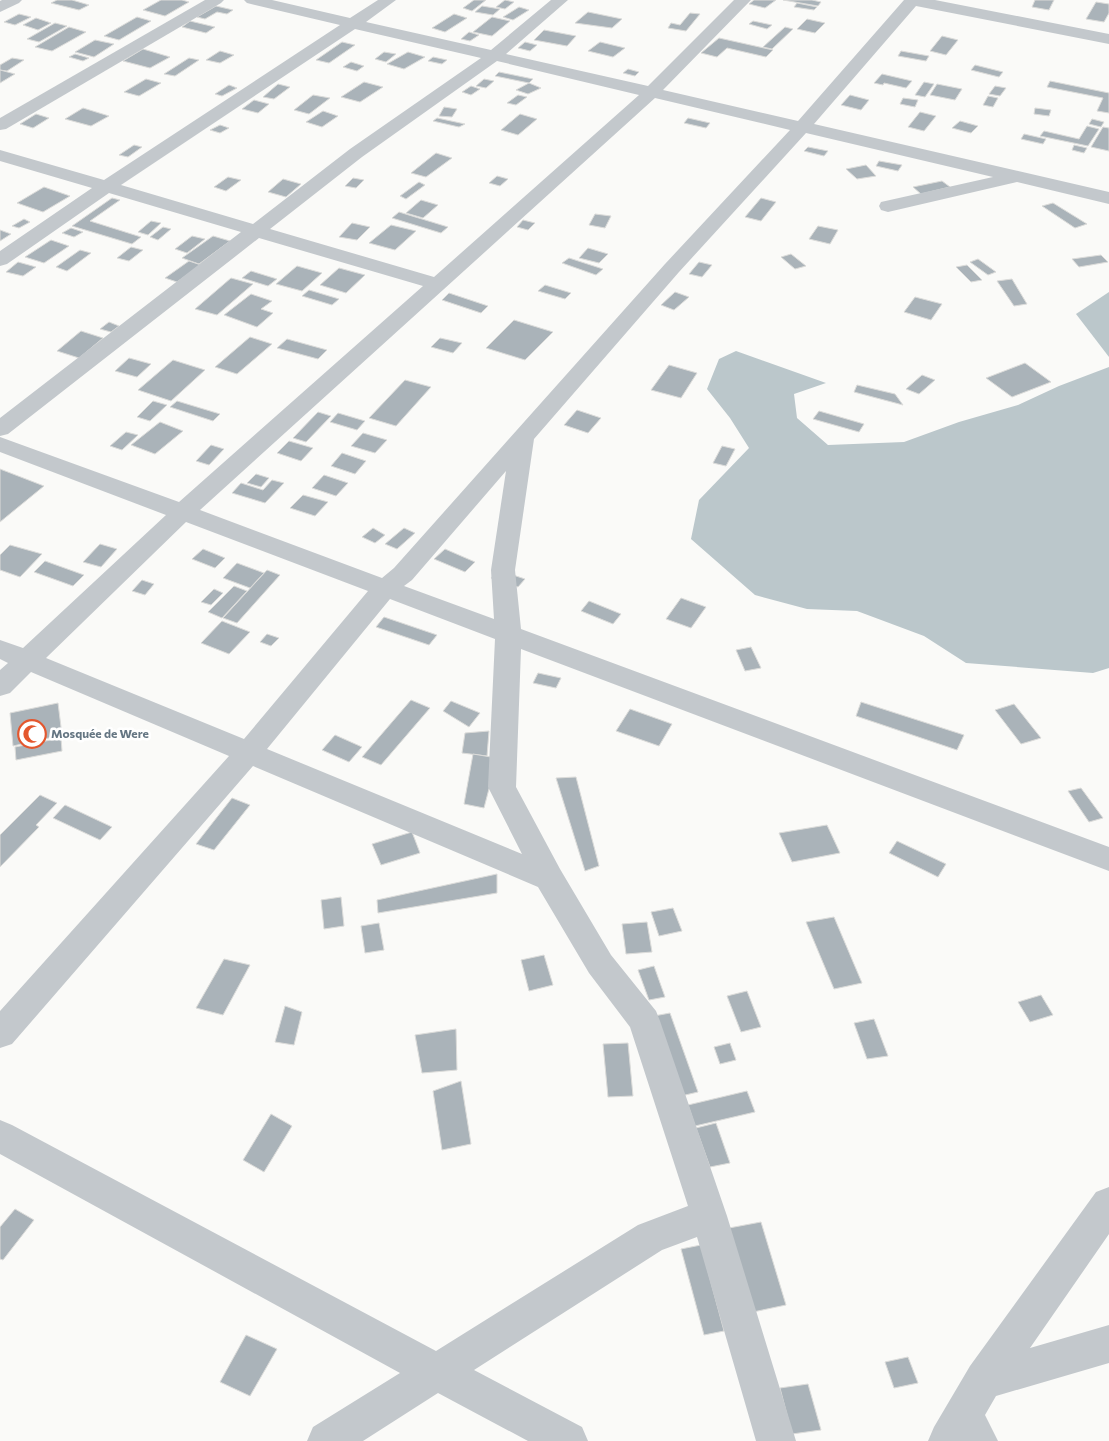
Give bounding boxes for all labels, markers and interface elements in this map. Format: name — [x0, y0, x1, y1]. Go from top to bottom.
mosque icon: Mosquée de Were — [17, 719, 47, 749]
place label: Mosquée de Were — [51, 726, 149, 740]

